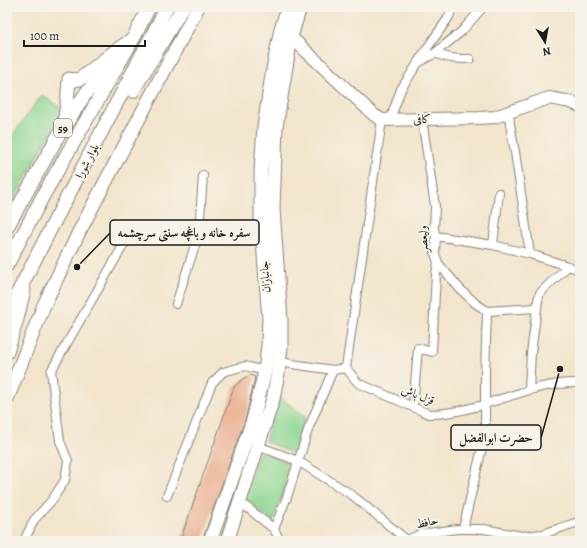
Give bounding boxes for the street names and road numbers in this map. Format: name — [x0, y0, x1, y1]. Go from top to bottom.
street label: کافی — [413, 111, 431, 127]
road number: 59 — [54, 119, 72, 137]
street label: بلوار شورا — [71, 141, 103, 181]
street label: ولیعصر — [414, 225, 432, 255]
street label: جانبازان — [256, 260, 274, 294]
street label: قزل باش — [399, 381, 437, 409]
street label: حافظ — [414, 512, 440, 532]

